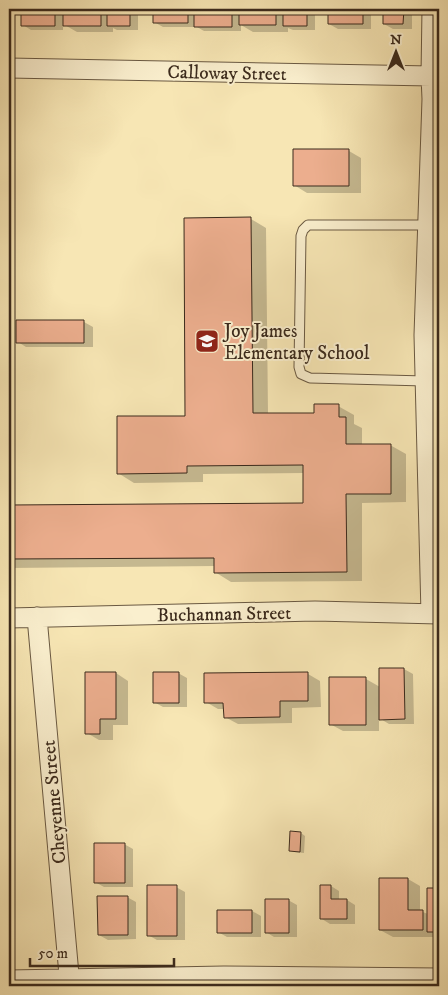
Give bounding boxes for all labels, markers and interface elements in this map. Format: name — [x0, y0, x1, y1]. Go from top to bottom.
north arrow — [370, 28, 420, 78]
text: N — [390, 31, 402, 49]
street label: Calloway Street — [167, 61, 287, 86]
place label: Joy James Elementary School — [222, 320, 370, 365]
school or university icon: Joy James Elementary School — [194, 328, 220, 354]
street label: Buchannan Street — [157, 602, 291, 627]
street label: Cheyenne Street — [38, 739, 71, 865]
scale bar — [30, 935, 174, 967]
text: 50 m — [38, 944, 68, 963]

